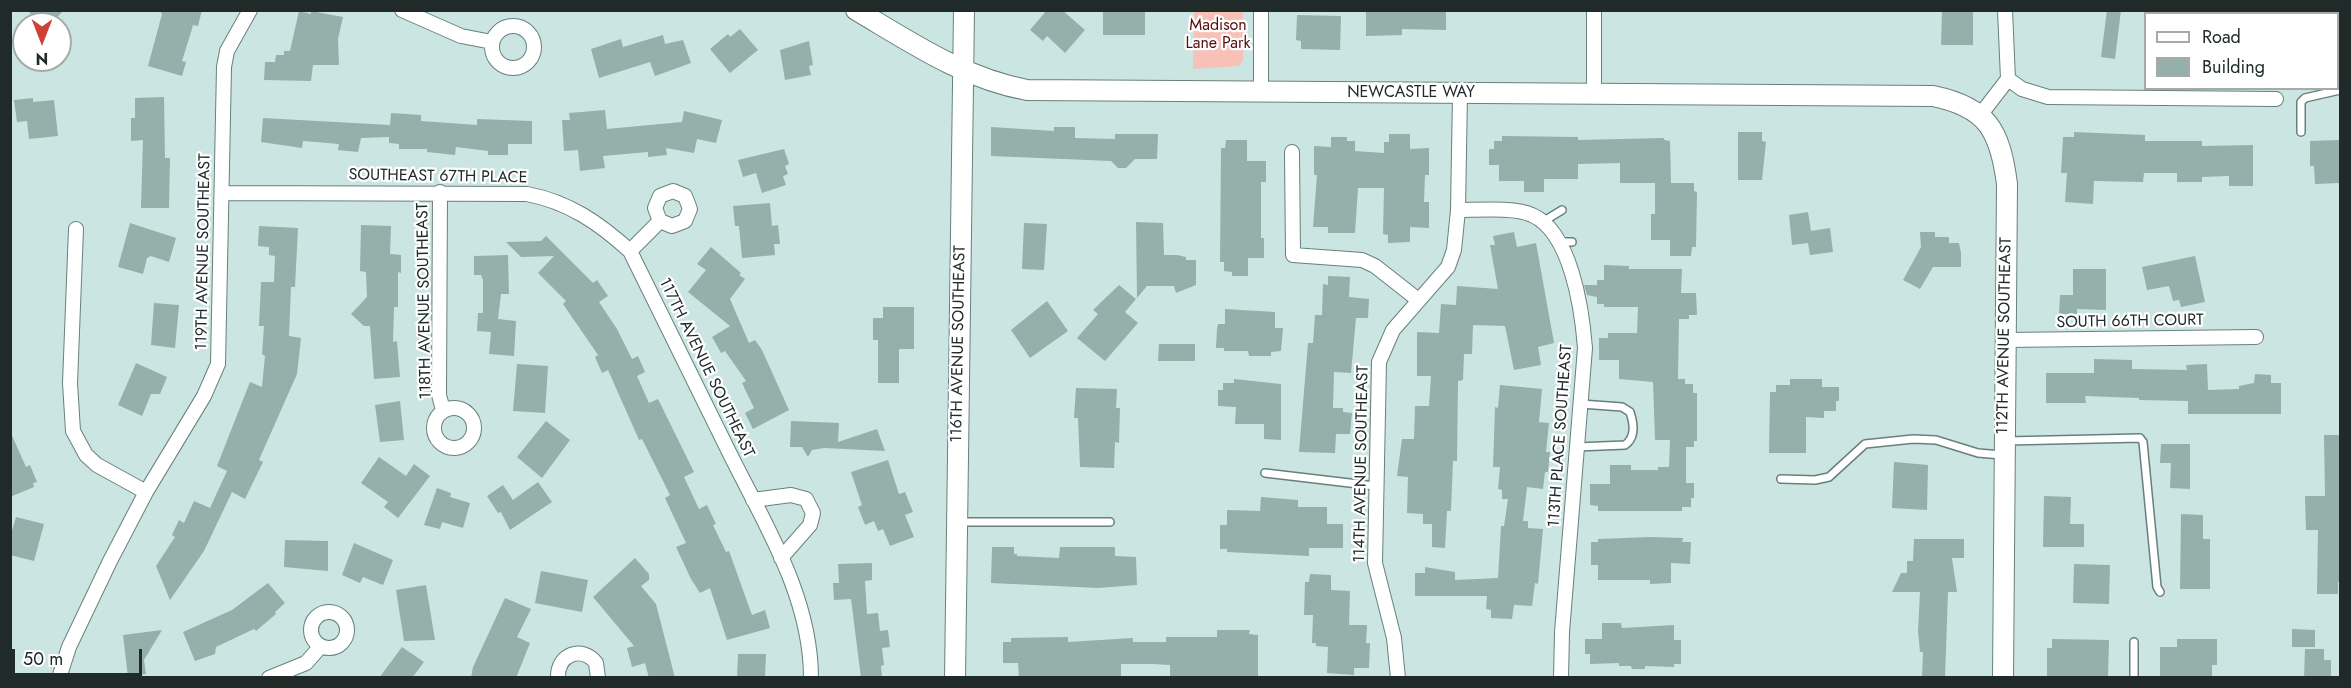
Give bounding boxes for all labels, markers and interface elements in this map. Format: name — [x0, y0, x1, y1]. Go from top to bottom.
north arrow — [12, 12, 72, 72]
legend — [2144, 12, 2339, 90]
park label: Madison Lane Park — [1186, 16, 1250, 54]
text: Road — [2202, 24, 2241, 50]
text: N — [36, 47, 48, 70]
text: Building — [2202, 54, 2265, 80]
street label: NEWCASTLE WAY — [1347, 83, 1475, 103]
street label: 119TH AVENUE SOUTHEAST — [193, 153, 215, 351]
street label: SOUTHEAST 67TH PLACE — [348, 166, 528, 188]
street label: 118TH AVENUE SOUTHEAST — [414, 203, 436, 399]
street label: 112TH AVENUE SOUTHEAST — [1994, 237, 2016, 435]
street label: 116TH AVENUE SOUTHEAST — [948, 245, 970, 443]
street label: 117TH AVENUE SOUTHEAST — [654, 275, 758, 461]
street label: SOUTH 66TH COURT — [2056, 311, 2204, 333]
street label: 113TH PLACE SOUTHEAST — [1545, 344, 1577, 528]
street label: 114TH AVENUE SOUTHEAST — [1351, 365, 1373, 563]
scale bar — [15, 637, 146, 675]
text: 50 m — [23, 646, 63, 672]

